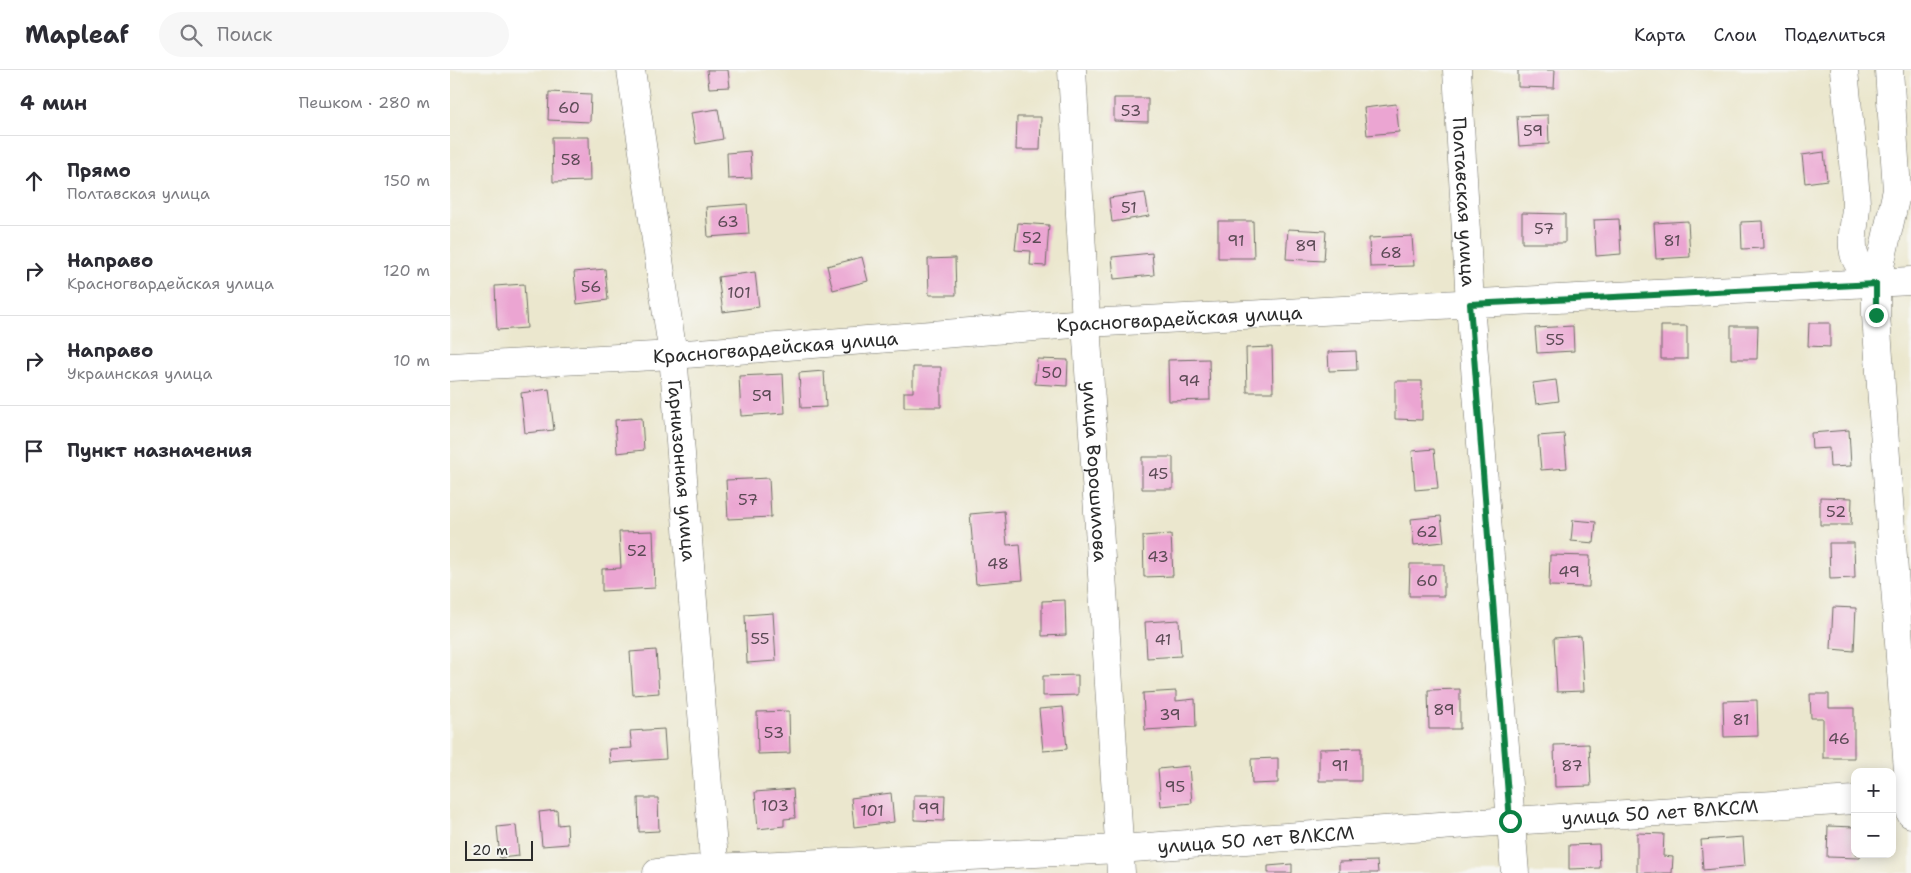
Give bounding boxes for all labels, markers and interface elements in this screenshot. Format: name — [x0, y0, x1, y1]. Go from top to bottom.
search box — [159, 12, 509, 57]
text: Mapleaf — [25, 19, 129, 51]
icon: search — [177, 21, 205, 49]
text: Поиск — [217, 22, 272, 47]
text: Карта — [1634, 23, 1685, 47]
text: Слои — [1713, 23, 1757, 47]
text: Поделиться — [1785, 23, 1886, 47]
text: 4 мин — [20, 89, 87, 117]
text: Пешком · 280 m — [299, 92, 430, 113]
house number: 60 — [558, 97, 580, 118]
house number: 53 — [1121, 100, 1141, 121]
street label: Полтавская улица — [1447, 116, 1481, 287]
house number: 59 — [1523, 120, 1543, 141]
house number: 58 — [561, 149, 581, 170]
text: Прямо — [67, 158, 131, 183]
icon: ahead — [20, 167, 48, 195]
text: 150 m — [383, 170, 430, 191]
text: Полтавская улица — [67, 183, 210, 204]
house number: 51 — [1121, 197, 1137, 218]
house number: 63 — [717, 211, 739, 232]
house number: 57 — [1534, 218, 1554, 239]
house number: 52 — [1022, 227, 1042, 248]
house number: 91 — [1227, 230, 1245, 251]
house number: 81 — [1663, 230, 1681, 251]
house number: 89 — [1295, 235, 1317, 256]
house number: 68 — [1380, 242, 1402, 263]
text: Направо — [67, 248, 153, 273]
icon: right — [20, 257, 48, 285]
text: 120 m — [383, 260, 430, 281]
text: Красногвардейская улица — [67, 273, 274, 294]
house number: 56 — [581, 276, 601, 297]
house number: 101 — [727, 282, 751, 303]
street label: Красногвардейская улица — [1056, 300, 1303, 338]
route end — [1865, 304, 1888, 327]
street label: Красногвардейская улица — [652, 326, 899, 369]
house number: 55 — [1545, 329, 1565, 350]
text: Направо — [67, 338, 153, 363]
icon: right — [20, 347, 48, 375]
text: 10 m — [393, 350, 430, 371]
house number: 50 — [1042, 362, 1062, 383]
text: Украинская улица — [67, 363, 212, 384]
house number: 94 — [1178, 370, 1200, 391]
street label: Гарнизонная улица — [662, 379, 702, 563]
street label: улица Ворошилова — [1077, 380, 1113, 563]
house number: 59 — [752, 385, 772, 406]
icon: arrive — [20, 437, 48, 465]
text: Пункт назначения — [67, 438, 252, 463]
house number: 45 — [1148, 463, 1168, 484]
house number: 57 — [738, 489, 758, 510]
house number: 52 — [1826, 501, 1846, 522]
house number: 62 — [1416, 521, 1438, 542]
house number: 52 — [627, 540, 647, 561]
house number: 43 — [1147, 546, 1169, 567]
house number: 48 — [987, 553, 1009, 574]
house number: 49 — [1558, 561, 1580, 582]
house number: 60 — [1416, 570, 1438, 591]
house number: 55 — [750, 628, 770, 649]
house number: 41 — [1154, 629, 1172, 650]
house number: 89 — [1433, 699, 1455, 720]
house number: 39 — [1159, 704, 1181, 725]
house number: 81 — [1732, 709, 1750, 730]
house number: 53 — [764, 722, 784, 743]
house number: 46 — [1828, 728, 1850, 749]
house number: 91 — [1331, 755, 1349, 776]
house number: 87 — [1561, 755, 1583, 776]
map controls — [1851, 768, 1896, 858]
button: + — [1851, 768, 1896, 813]
house number: 95 — [1165, 776, 1185, 797]
street label: улица 50 лет ВЛКСМ — [1561, 794, 1759, 831]
house number: 103 — [761, 795, 789, 816]
house number: 99 — [918, 798, 940, 819]
house number: 101 — [860, 800, 884, 821]
route start — [1499, 810, 1522, 833]
button: − — [1851, 813, 1896, 858]
street label: улица 50 лет ВЛКСМ — [1157, 820, 1355, 859]
scale bar — [465, 838, 532, 861]
text: 20 m — [472, 841, 508, 859]

